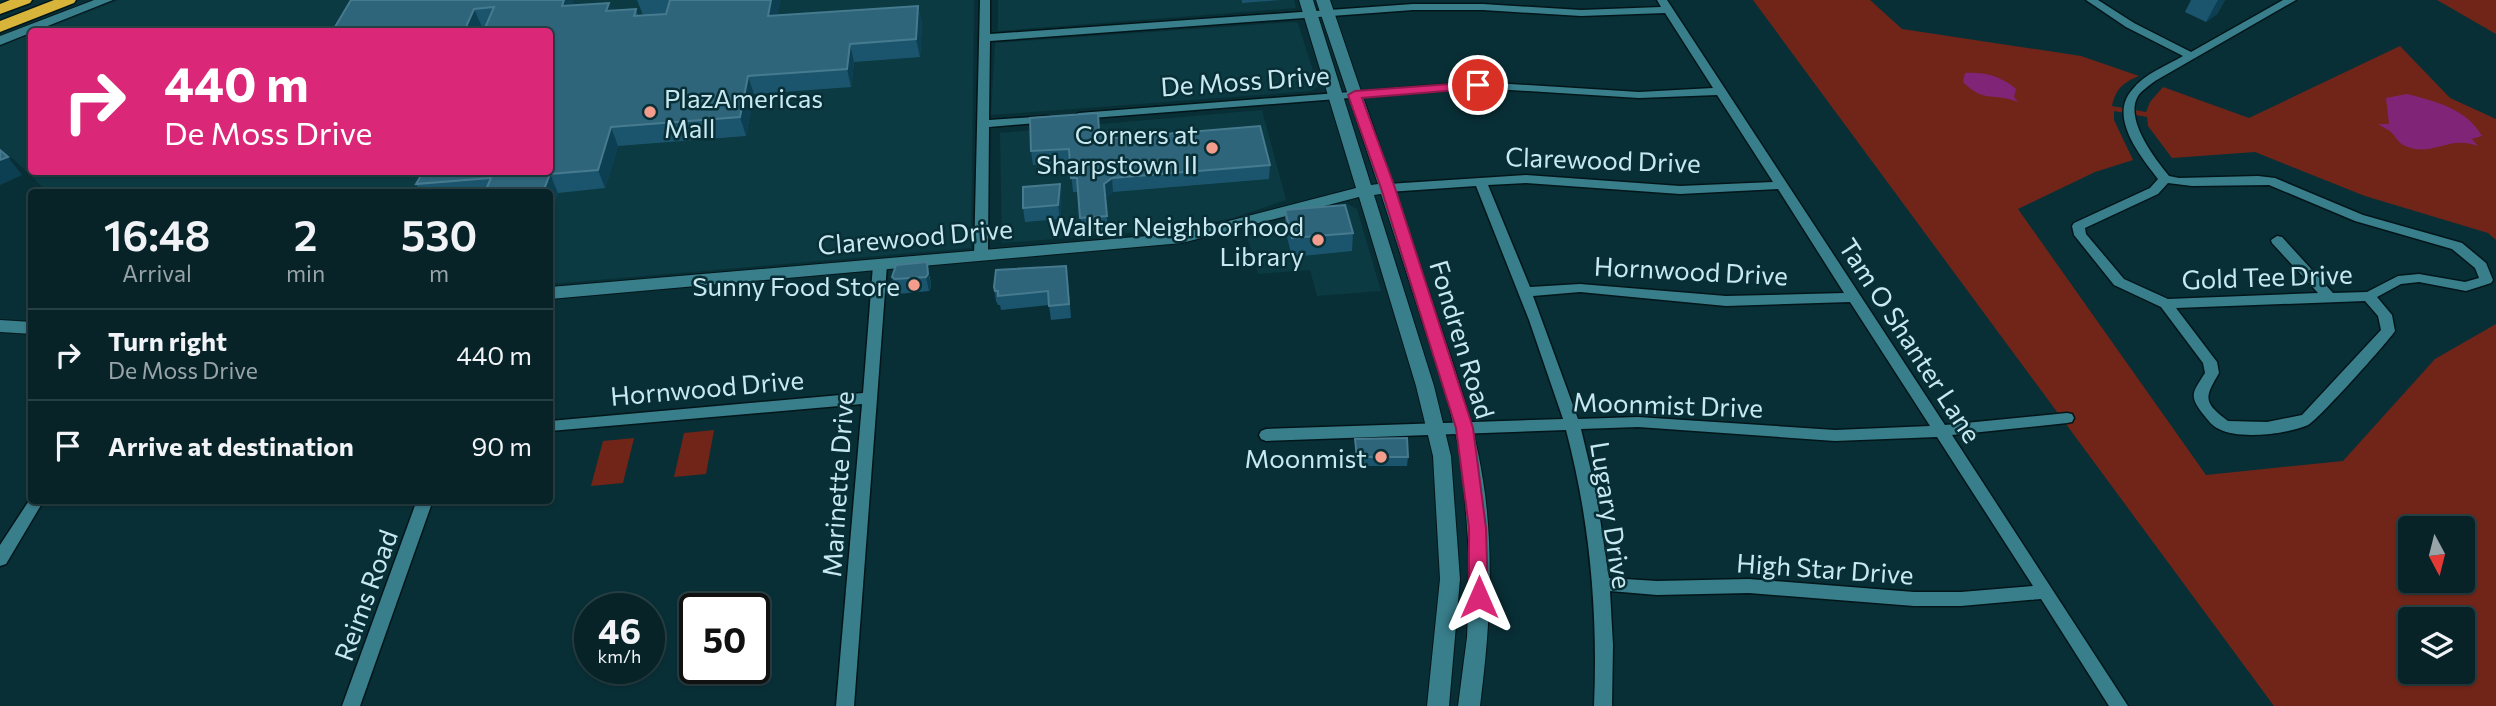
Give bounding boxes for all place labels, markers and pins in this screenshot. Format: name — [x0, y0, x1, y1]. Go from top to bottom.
pin — [1448, 55, 1508, 115]
place label: PlazAmericas Mall — [664, 82, 823, 143]
marker: PlazAmericas Mall — [642, 104, 658, 120]
place label: Corners at Sharpstown II — [1036, 118, 1198, 179]
marker: Corners at Sharpstown II — [1204, 140, 1220, 156]
place label: Walter Neighborhood Library — [1048, 210, 1304, 271]
marker: Walter Neighborhood Library — [1310, 232, 1326, 248]
place label: Sunny Food Store — [692, 270, 900, 301]
marker: Sunny Food Store — [906, 277, 922, 293]
place label: Moonmist — [1244, 442, 1367, 473]
marker: Moonmist — [1373, 449, 1389, 465]

